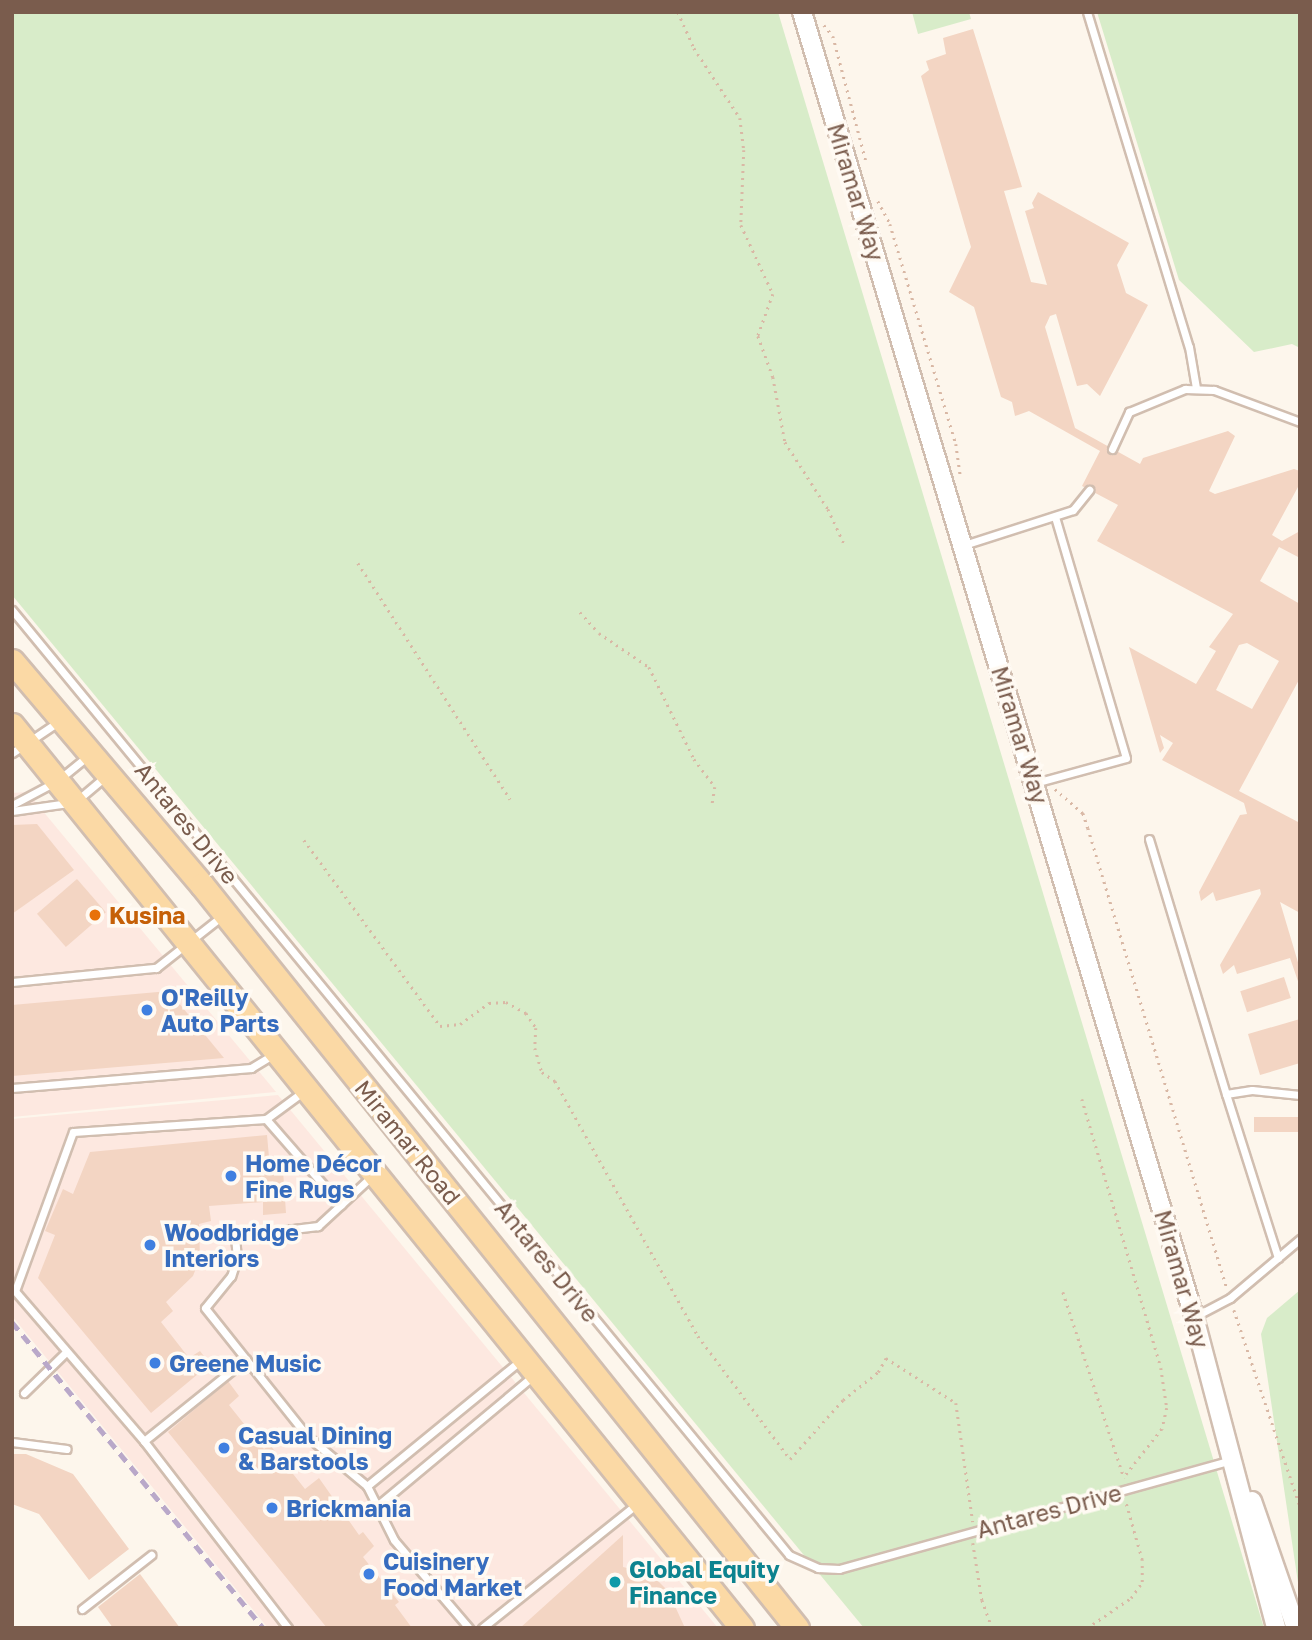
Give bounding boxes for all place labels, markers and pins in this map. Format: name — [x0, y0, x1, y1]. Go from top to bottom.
place label: Kusina — [109, 901, 185, 929]
marker: Kusina — [87, 907, 103, 923]
place label: O'Reilly Auto Parts — [161, 983, 279, 1037]
marker: O'Reilly Auto Parts — [139, 1002, 155, 1018]
place label: Home Décor Fine Rugs — [245, 1149, 382, 1203]
marker: Home Décor Fine Rugs — [223, 1168, 239, 1184]
place label: Woodbridge Interiors — [164, 1218, 299, 1272]
marker: Woodbridge Interiors — [142, 1237, 158, 1253]
place label: Greene Music — [169, 1349, 321, 1377]
marker: Greene Music — [147, 1355, 163, 1371]
place label: Casual Dining & Barstools — [238, 1421, 392, 1475]
marker: Casual Dining & Barstools — [216, 1440, 232, 1456]
place label: Brickmania — [286, 1494, 411, 1522]
marker: Brickmania — [264, 1500, 280, 1516]
place label: Cuisinery Food Market — [383, 1547, 522, 1601]
place label: Global Equity Finance — [629, 1555, 780, 1609]
marker: Cuisinery Food Market — [361, 1566, 377, 1582]
marker: Global Equity Finance — [607, 1574, 623, 1590]

